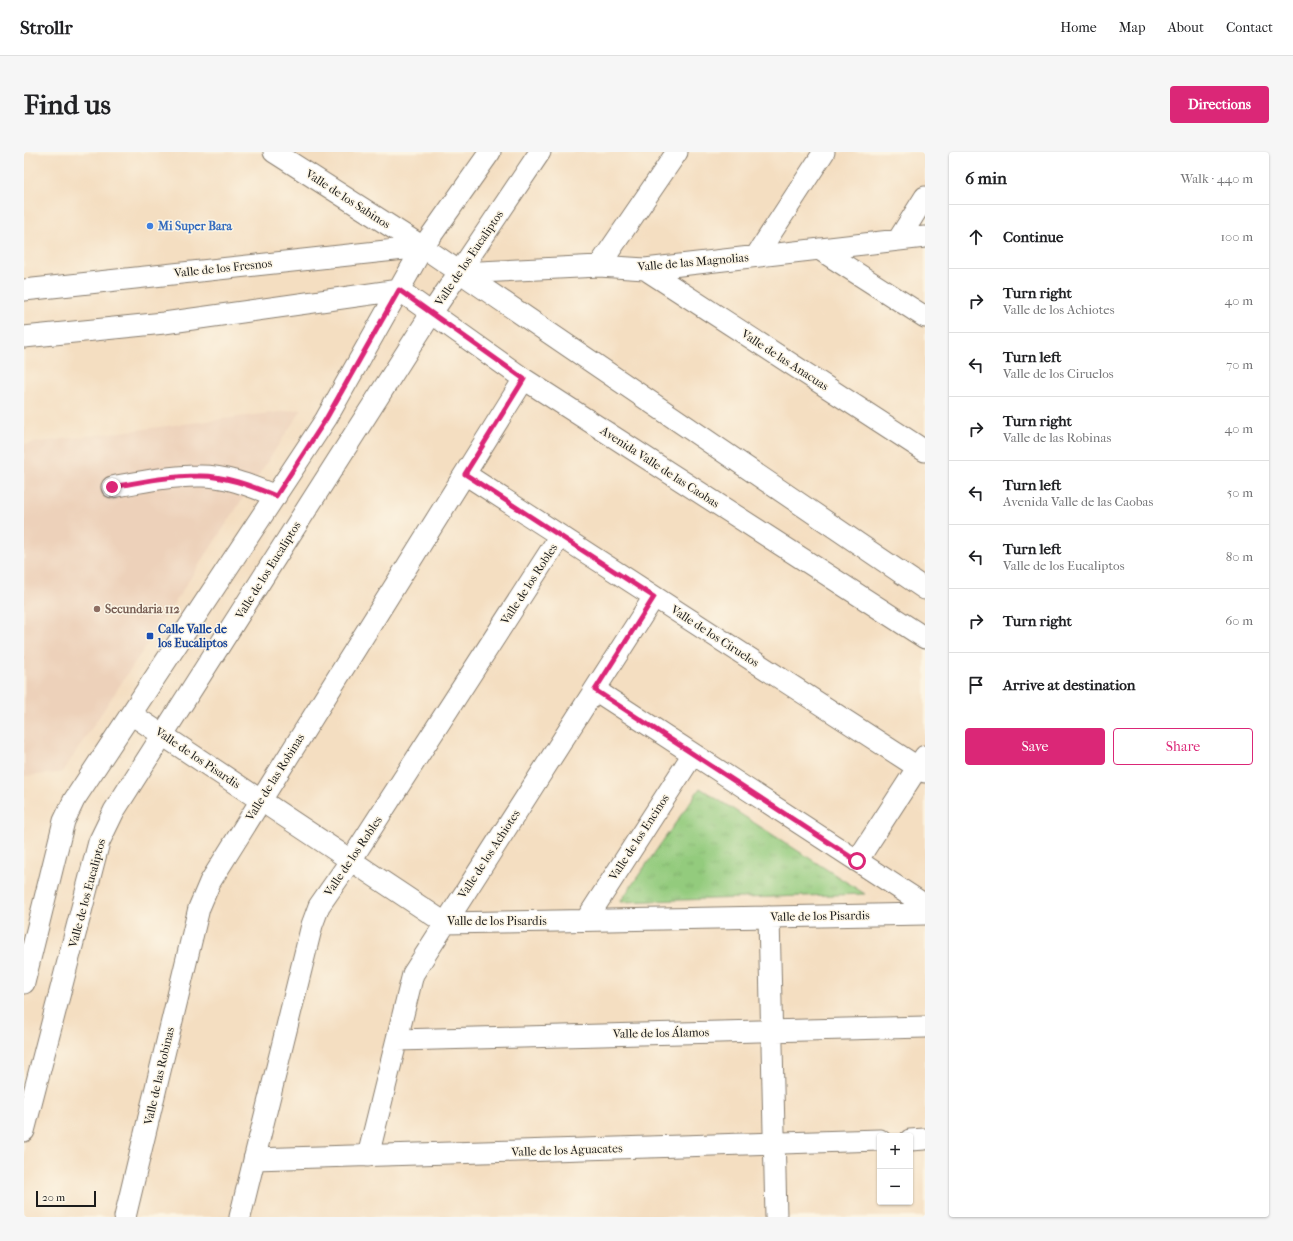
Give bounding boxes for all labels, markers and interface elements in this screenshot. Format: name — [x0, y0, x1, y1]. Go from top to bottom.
text: Strollr — [20, 17, 73, 39]
text: Home — [1060, 19, 1097, 36]
text: Map — [1119, 19, 1146, 36]
text: About — [1168, 19, 1204, 36]
text: Contact — [1226, 19, 1273, 36]
button: Directions — [1170, 86, 1269, 123]
text: Find us — [24, 88, 111, 121]
street label: Valle de los Sabinos — [302, 166, 393, 232]
text: 6 min — [965, 168, 1007, 188]
text: Walk · 440 m — [1180, 171, 1253, 186]
street label: Valle de los Eucaliptos — [431, 207, 506, 309]
place label: Mi Super Bara — [157, 219, 233, 234]
marker: Mi Super Bara — [145, 221, 155, 231]
icon: ahead — [965, 226, 987, 248]
text: Continue — [1003, 228, 1063, 246]
text: 100 m — [1220, 229, 1253, 244]
street label: Valle de las Magnolias — [636, 250, 750, 274]
street label: Valle de los Fresnos — [172, 256, 273, 280]
text: Turn right — [1003, 284, 1072, 302]
icon: right — [965, 290, 987, 312]
text: 40 m — [1225, 293, 1253, 308]
text: Valle de los Achiotes — [1003, 302, 1115, 317]
street label: Valle de las Anacuas — [738, 326, 832, 394]
text: Turn left — [1003, 348, 1061, 366]
icon: left — [965, 354, 987, 376]
text: 70 m — [1226, 357, 1253, 372]
text: Valle de los Ciruelos — [1003, 366, 1114, 381]
text: Turn right — [1003, 412, 1072, 430]
icon: right — [965, 418, 987, 440]
text: 40 m — [1225, 421, 1253, 436]
street label: Avenida Valle de las Caobas — [597, 423, 723, 511]
text: Valle de las Robinas — [1003, 430, 1111, 445]
text: Turn left — [1003, 476, 1061, 494]
route end — [103, 478, 121, 496]
icon: left — [965, 482, 987, 504]
text: 50 m — [1227, 485, 1253, 500]
text: Avenida Valle de las Caobas — [1003, 494, 1153, 509]
street label: Valle de los Eucaliptos — [232, 518, 304, 622]
text: Turn left — [1003, 540, 1061, 558]
street label: Valle de los Robles — [497, 541, 561, 628]
icon: left — [965, 546, 987, 568]
text: 80 m — [1226, 549, 1253, 564]
text: Valle de los Eucaliptos — [1003, 558, 1124, 573]
place label: Secundaria 112 — [105, 602, 181, 616]
street label: Valle de los Ciruelos — [668, 602, 762, 670]
marker: Secundaria 112 — [92, 604, 102, 614]
icon: right — [965, 610, 987, 632]
text: Turn right — [1003, 612, 1072, 630]
text: 60 m — [1225, 613, 1253, 628]
place label: Calle Valle de los Eucaliptos — [157, 622, 228, 651]
marker: Calle Valle de los Eucaliptos — [145, 631, 155, 641]
icon: arrive — [965, 674, 987, 696]
text: Arrive at destination — [1003, 676, 1135, 694]
street label: Valle de los Pisardis — [152, 724, 244, 792]
button: Save — [965, 728, 1105, 765]
button: Share — [1113, 728, 1253, 765]
street label: Valle de las Robinas — [242, 730, 308, 824]
street label: Valle de los Encinos — [605, 791, 672, 883]
street label: Valle de los Achiotes — [455, 807, 523, 902]
street label: Valle de los Robles — [321, 813, 385, 899]
street label: Valle de los Eucaliptos — [65, 836, 108, 950]
route start — [848, 852, 866, 870]
street label: Valle de los Pisardis — [769, 908, 870, 924]
street label: Valle de los Pisardis — [446, 914, 547, 928]
street label: Valle de los Álamos — [612, 1024, 710, 1041]
street label: Valle de las Robinas — [141, 1025, 177, 1127]
map controls — [877, 1133, 913, 1205]
button: + — [877, 1133, 913, 1169]
street label: Valle de los Aguacates — [510, 1141, 623, 1159]
button: − — [877, 1169, 913, 1205]
scale bar — [36, 1189, 96, 1208]
text: 20 m — [42, 1191, 65, 1204]

